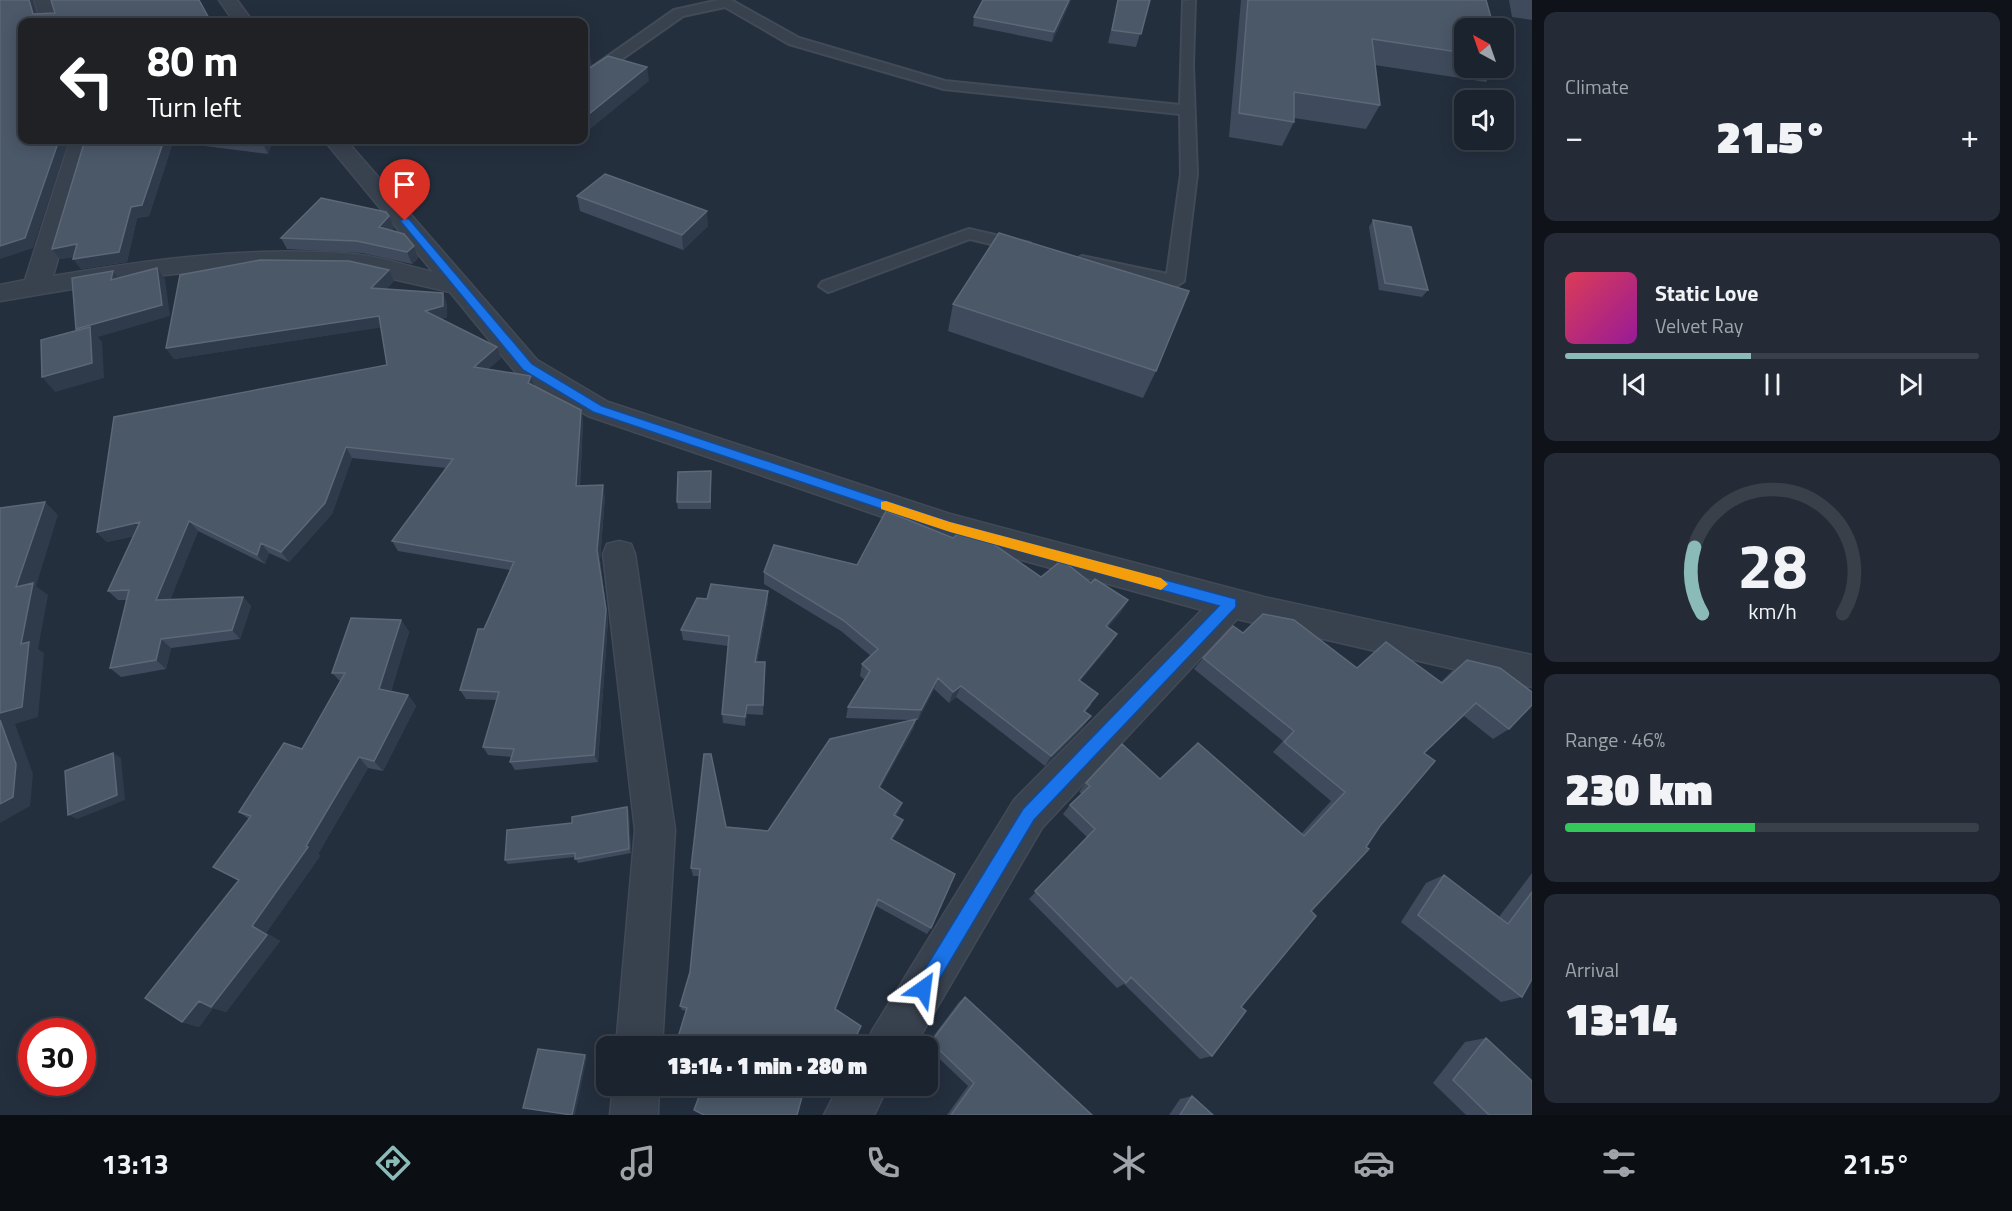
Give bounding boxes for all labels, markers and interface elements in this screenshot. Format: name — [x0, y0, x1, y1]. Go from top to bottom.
north arrow — [1454, 18, 1514, 78]
map controls — [1454, 18, 1514, 150]
text: 80 m — [147, 28, 239, 92]
icon: left — [48, 42, 126, 120]
text: Climate — [1565, 71, 1629, 102]
text: Turn left — [147, 86, 241, 127]
button: sound — [1454, 90, 1514, 150]
text: 21.5° — [1716, 102, 1828, 170]
text: − — [1565, 111, 1583, 161]
text: + — [1961, 111, 1979, 161]
pin — [379, 159, 430, 221]
icon: arrive — [388, 168, 421, 201]
text: Static Love — [1655, 276, 1758, 310]
text: Velvet Ray — [1655, 310, 1744, 341]
icon: previous — [1618, 368, 1651, 401]
icon: pause — [1756, 368, 1789, 401]
icon: next — [1894, 368, 1927, 401]
text: 28 — [1737, 518, 1807, 613]
text: km/h — [1748, 596, 1796, 628]
text: Range · 46% — [1565, 724, 1665, 755]
text: 230 km — [1565, 754, 1713, 822]
text: Arrival — [1565, 954, 1619, 985]
position arrow — [891, 957, 955, 1021]
text: 13:14 — [1565, 984, 1677, 1052]
speed limit sign: 30 — [18, 1018, 96, 1096]
text: 13:14 · 1 min · 280 m — [667, 1049, 867, 1083]
icon: directions — [372, 1142, 414, 1184]
icon: music — [617, 1142, 659, 1184]
icon: phone — [862, 1142, 904, 1184]
icon: climate — [1108, 1142, 1150, 1184]
icon: car — [1353, 1142, 1395, 1184]
icon: filters — [1598, 1142, 1640, 1184]
text: 13:13 — [102, 1143, 169, 1184]
text: 21.5° — [1843, 1143, 1910, 1184]

